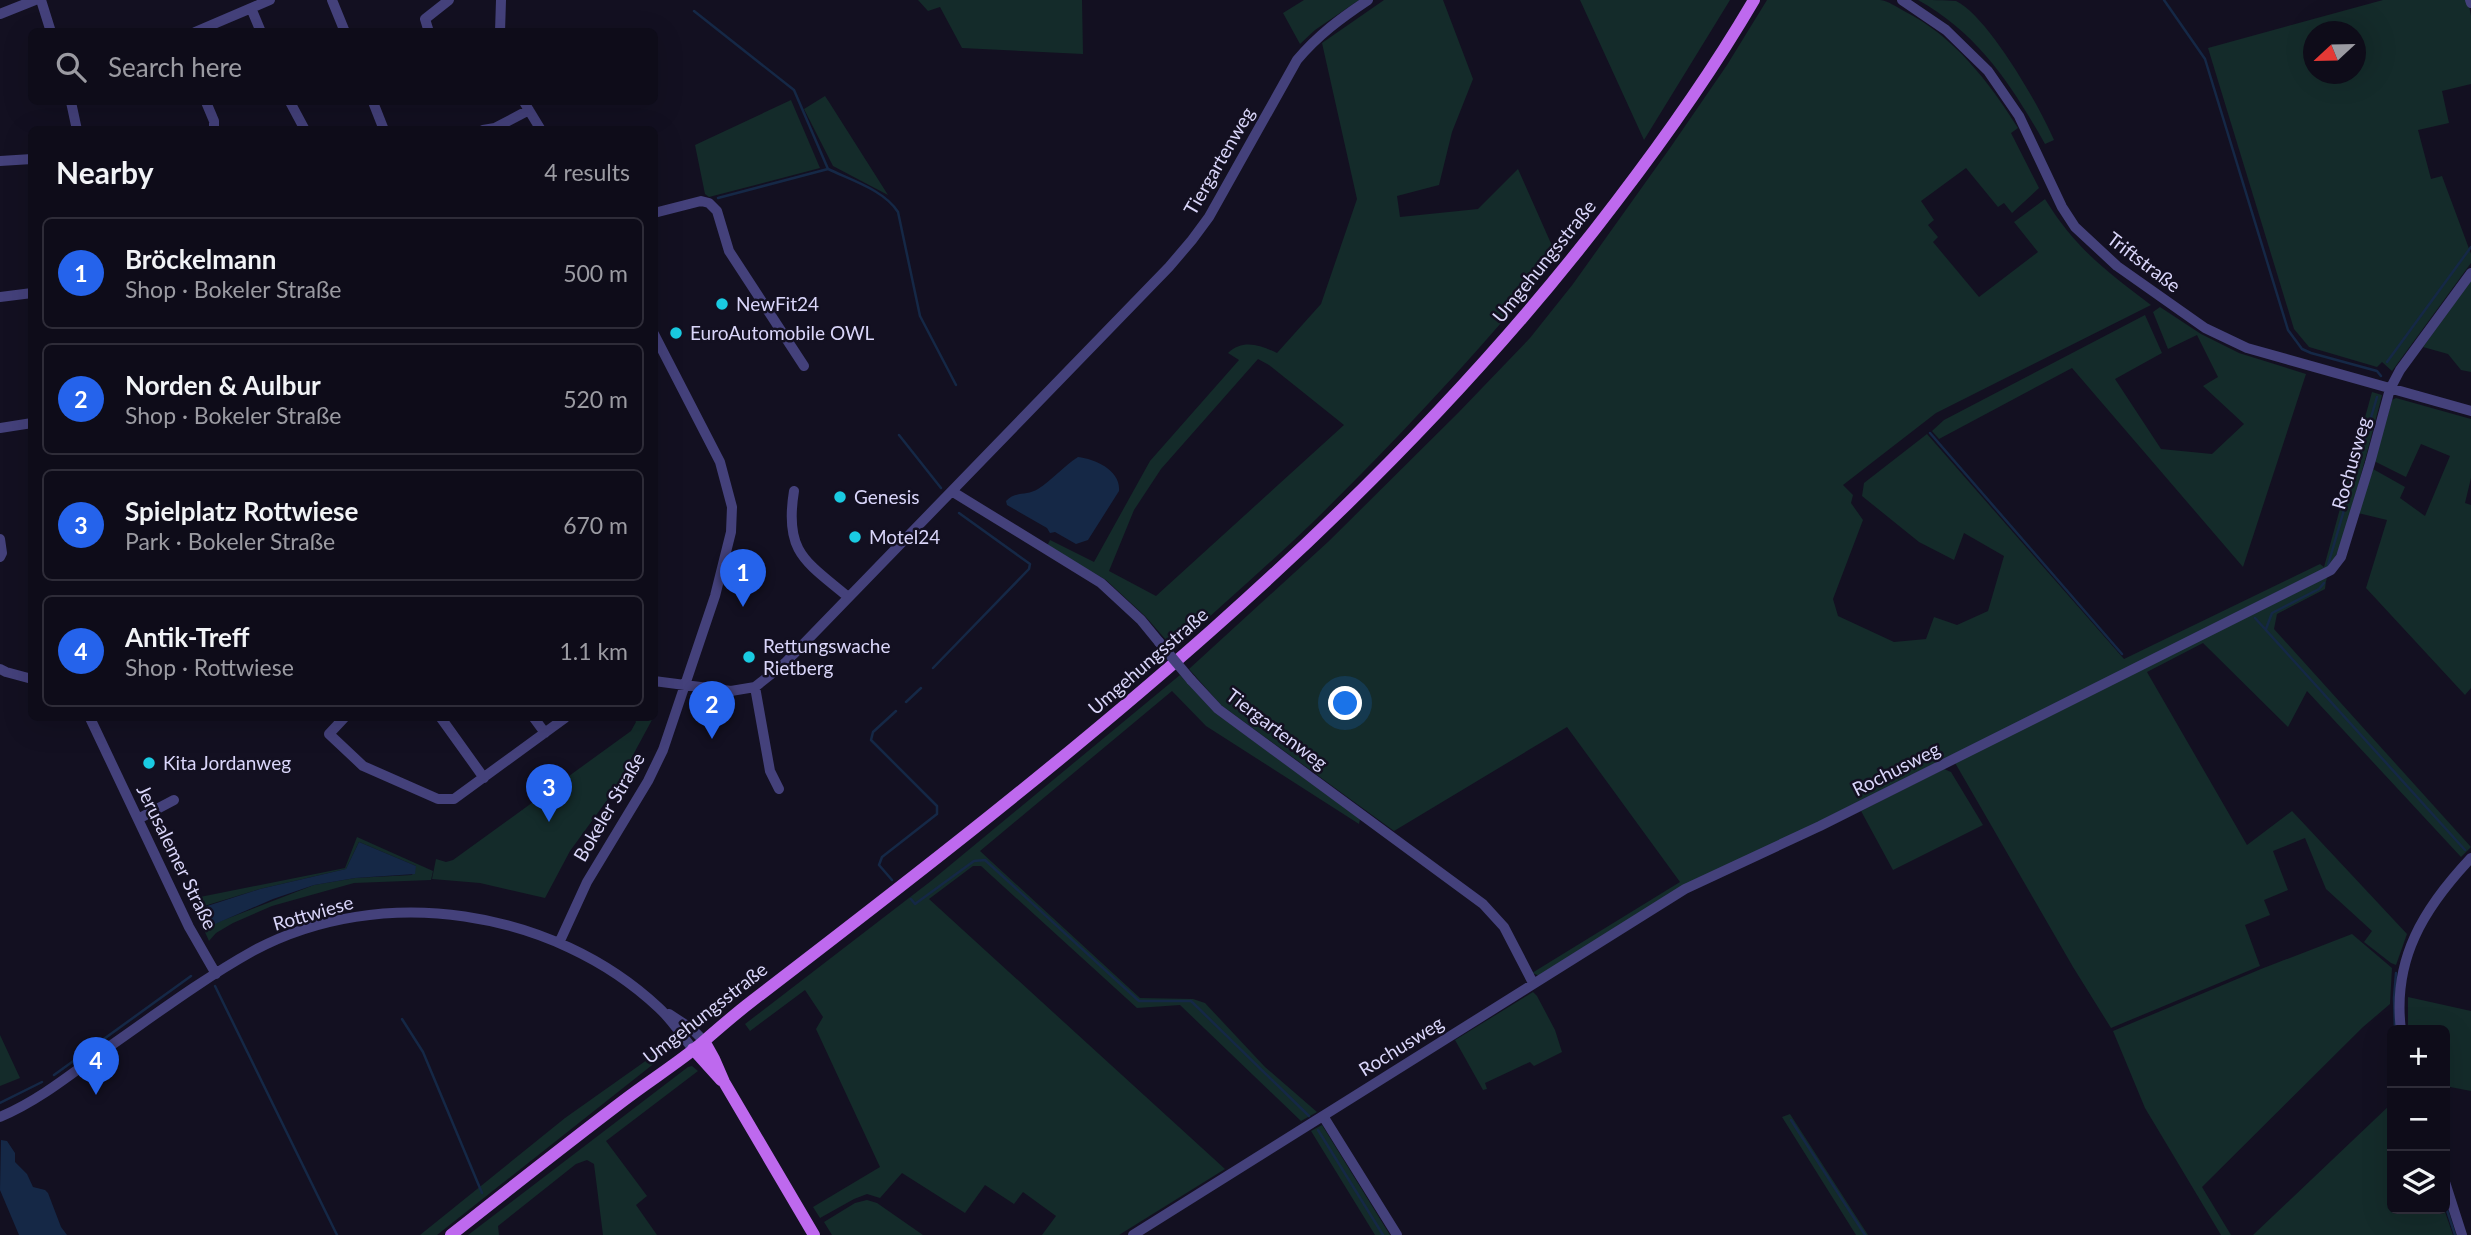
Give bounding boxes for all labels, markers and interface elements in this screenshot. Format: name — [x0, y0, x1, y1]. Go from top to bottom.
north arrow — [2303, 21, 2366, 84]
search box — [28, 28, 658, 105]
icon: search — [52, 48, 90, 86]
text: Search here — [108, 51, 242, 83]
street label: Tiergartenweg — [1178, 103, 1259, 219]
text: Nearby — [56, 154, 154, 190]
text: 4 results — [544, 158, 630, 186]
street label: Umgehungsstraße — [1487, 195, 1600, 327]
street label: Triftstraße — [2103, 227, 2186, 297]
text: Bröckelmann — [125, 243, 277, 275]
text: 1 — [74, 259, 88, 287]
text: 500 m — [563, 259, 628, 287]
text: Shop · Bokeler Straße — [125, 275, 341, 303]
place label: NewFit24 — [736, 292, 819, 315]
marker: NewFit24 — [714, 296, 730, 312]
place label: EuroAutomobile OWL — [690, 321, 875, 344]
marker: EuroAutomobile OWL — [668, 325, 684, 341]
text: Norden & Aulbur — [125, 369, 321, 401]
text: 2 — [74, 385, 88, 413]
text: 520 m — [563, 385, 628, 413]
text: Shop · Bokeler Straße — [125, 401, 341, 429]
street label: Rochusweg — [2326, 414, 2375, 512]
place label: Genesis — [854, 485, 919, 508]
marker: Genesis — [832, 489, 848, 505]
text: Spielplatz Rottwiese — [125, 495, 358, 527]
text: 3 — [74, 511, 88, 539]
text: 670 m — [563, 511, 628, 539]
place label: Motel24 — [869, 525, 940, 548]
text: Park · Bokeler Straße — [125, 527, 335, 555]
marker: Motel24 — [847, 529, 863, 545]
pin: 1 — [720, 549, 766, 607]
street label: Umgehungsstraße — [1083, 602, 1212, 719]
text: Antik-Treff — [125, 621, 249, 653]
place label: Rettungswache Rietberg — [763, 634, 891, 679]
text: 4 — [74, 637, 88, 665]
text: 1.1 km — [559, 637, 628, 665]
marker: Rettungswache Rietberg — [741, 649, 757, 665]
text: Shop · Rottwiese — [125, 653, 294, 681]
pin: 2 — [689, 681, 735, 739]
street label: Tiergartenweg — [1222, 683, 1333, 774]
your location — [1328, 686, 1362, 720]
street label: Rochusweg — [1848, 737, 1944, 800]
street label: Bokeler Straße — [568, 748, 649, 865]
place label: Kita Jordanweg — [163, 751, 291, 774]
marker: Kita Jordanweg — [141, 755, 157, 771]
pin: 3 — [526, 764, 572, 822]
street label: Jerusalemer Straße — [132, 781, 223, 933]
street label: Rottwiese — [270, 890, 356, 935]
street label: Umgehungsstraße — [638, 957, 771, 1068]
street label: Rochusweg — [1354, 1011, 1447, 1081]
map controls — [2387, 1025, 2450, 1214]
button: + — [2387, 1025, 2450, 1088]
pin: 4 — [73, 1037, 119, 1095]
button: − — [2387, 1088, 2450, 1151]
button: layers — [2387, 1151, 2450, 1214]

